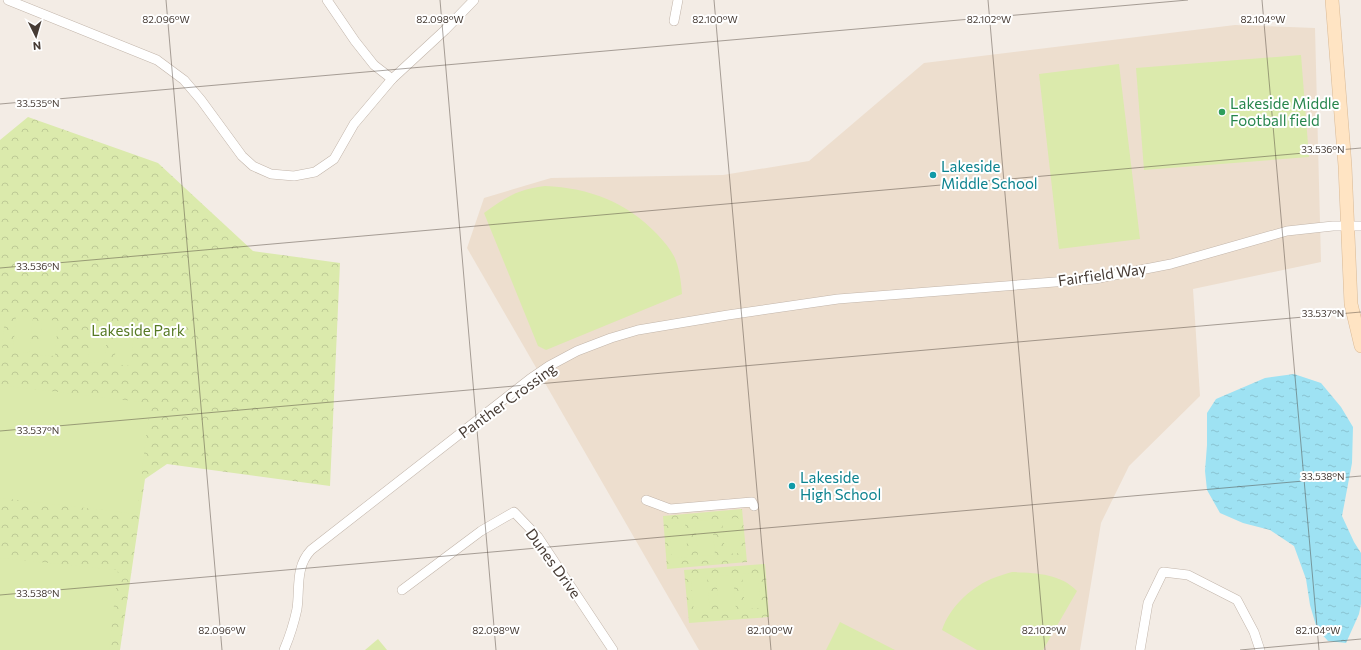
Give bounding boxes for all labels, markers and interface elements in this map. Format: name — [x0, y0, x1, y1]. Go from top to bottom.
text: 82.096°W — [142, 13, 190, 25]
text: 82.098°W — [416, 13, 464, 25]
text: 82.100°W — [692, 13, 738, 25]
text: 82.102°W — [967, 13, 1011, 25]
text: 82.104°W — [1241, 13, 1285, 25]
north arrow — [16, 16, 56, 56]
text: N — [32, 40, 42, 53]
place label: Lakeside Middle Football field — [1230, 94, 1340, 129]
text: 33.535°N — [16, 97, 60, 109]
marker: Lakeside Middle Football field — [1217, 107, 1227, 117]
text: 33.536°N — [1301, 143, 1345, 155]
place label: Lakeside Middle School — [941, 157, 1038, 192]
marker: Lakeside Middle School — [928, 170, 938, 180]
street label: Fairfield Way — [1057, 259, 1148, 289]
text: 33.536°N — [16, 260, 60, 272]
text: 33.537°N — [1302, 307, 1344, 319]
park label: Lakeside Park — [91, 321, 185, 339]
street label: Panther Crossing — [455, 359, 559, 441]
text: 33.537°N — [17, 424, 59, 436]
place label: Lakeside High School — [800, 468, 881, 503]
text: 33.538°N — [1301, 470, 1345, 482]
marker: Lakeside High School — [787, 481, 797, 491]
street label: Dunes Drive — [523, 525, 585, 601]
text: 33.538°N — [16, 587, 60, 599]
text: 82.096°W — [198, 624, 246, 636]
text: 82.098°W — [472, 624, 520, 636]
text: 82.100°W — [747, 624, 793, 636]
text: 82.102°W — [1022, 624, 1066, 636]
text: 82.104°W — [1296, 624, 1340, 636]

